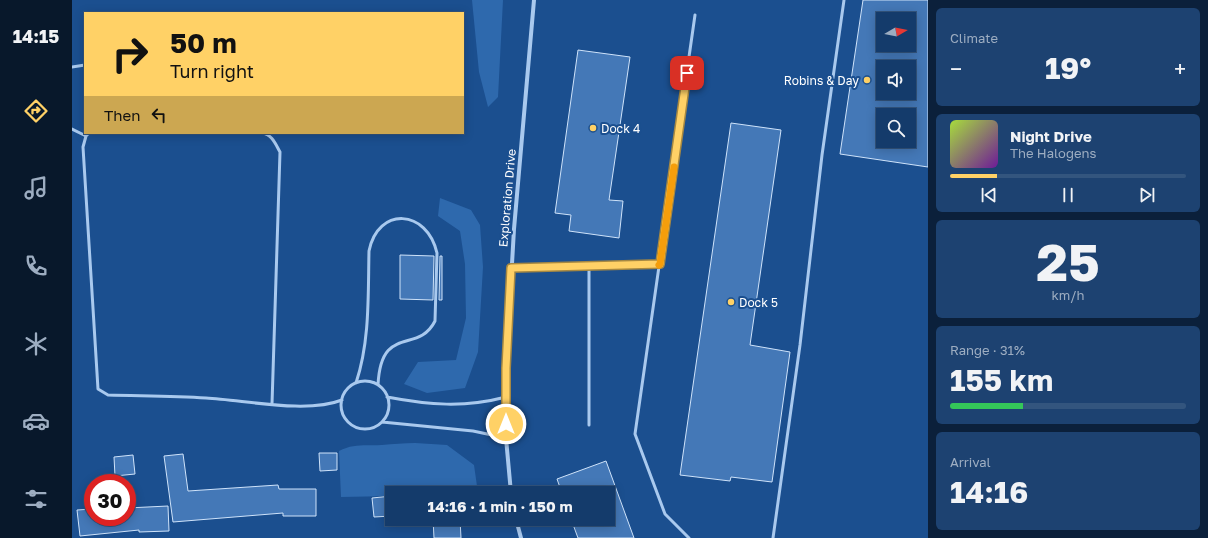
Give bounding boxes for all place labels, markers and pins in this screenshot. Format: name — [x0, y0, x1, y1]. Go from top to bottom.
pin — [670, 56, 704, 90]
place label: Robins & Day — [784, 73, 859, 88]
marker: Robins & Day — [862, 75, 872, 85]
place label: Dock 4 — [601, 121, 640, 136]
marker: Dock 4 — [588, 123, 598, 133]
place label: Dock 5 — [739, 295, 778, 310]
marker: Dock 5 — [726, 297, 736, 307]

